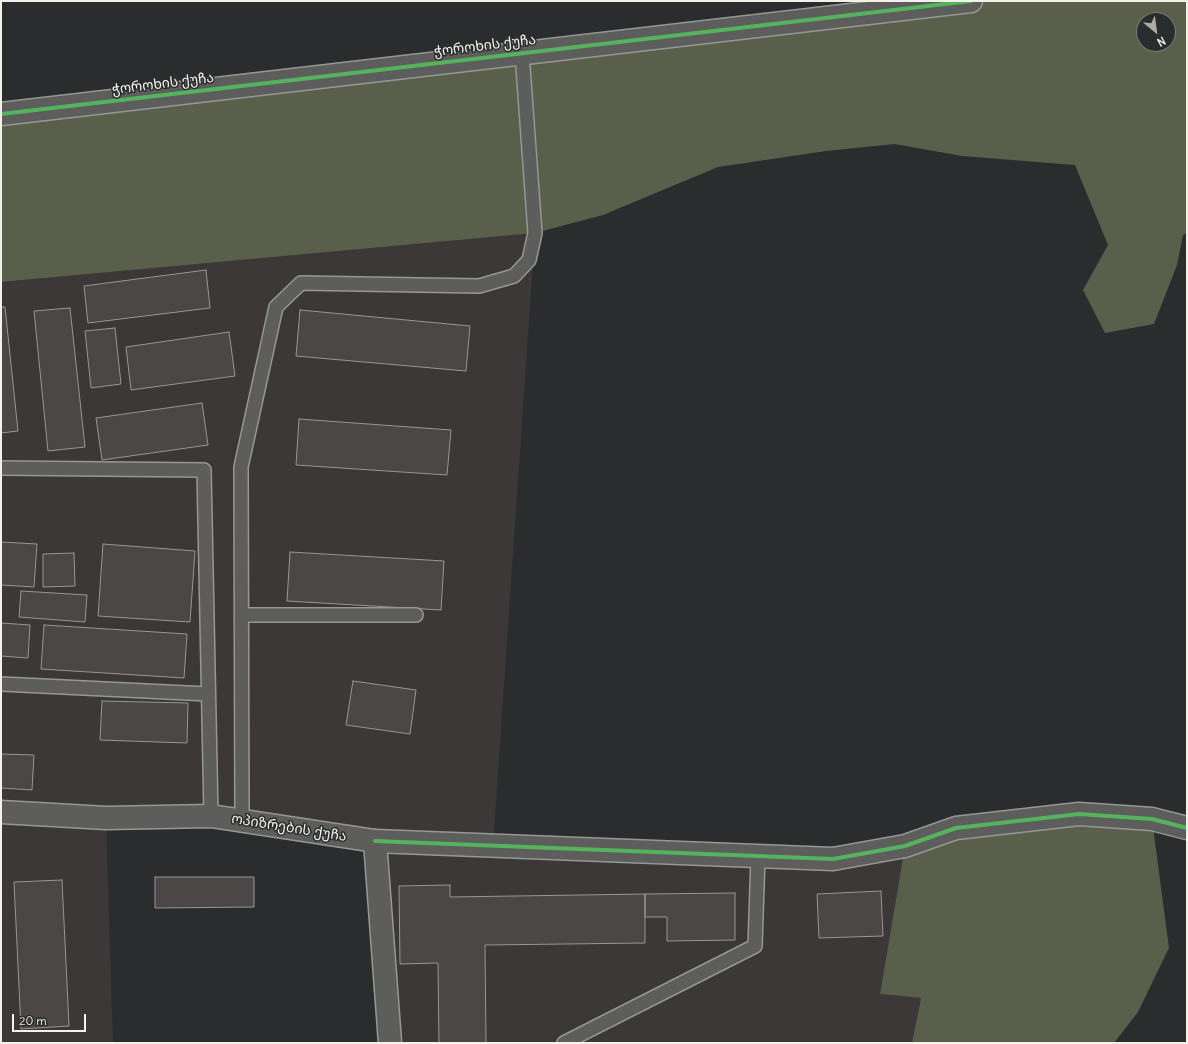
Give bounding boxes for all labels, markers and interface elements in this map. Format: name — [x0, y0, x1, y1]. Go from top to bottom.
north arrow — [1136, 12, 1176, 52]
street label: ჭოროხის ქუჩა — [433, 31, 537, 61]
text: N — [1155, 34, 1168, 50]
street label: ჭოროხის ქუჩა — [111, 69, 215, 99]
street label: ოპიზრების ქუჩა — [230, 811, 348, 845]
scale bar — [14, 1006, 88, 1032]
text: 20 m — [19, 1013, 47, 1028]

